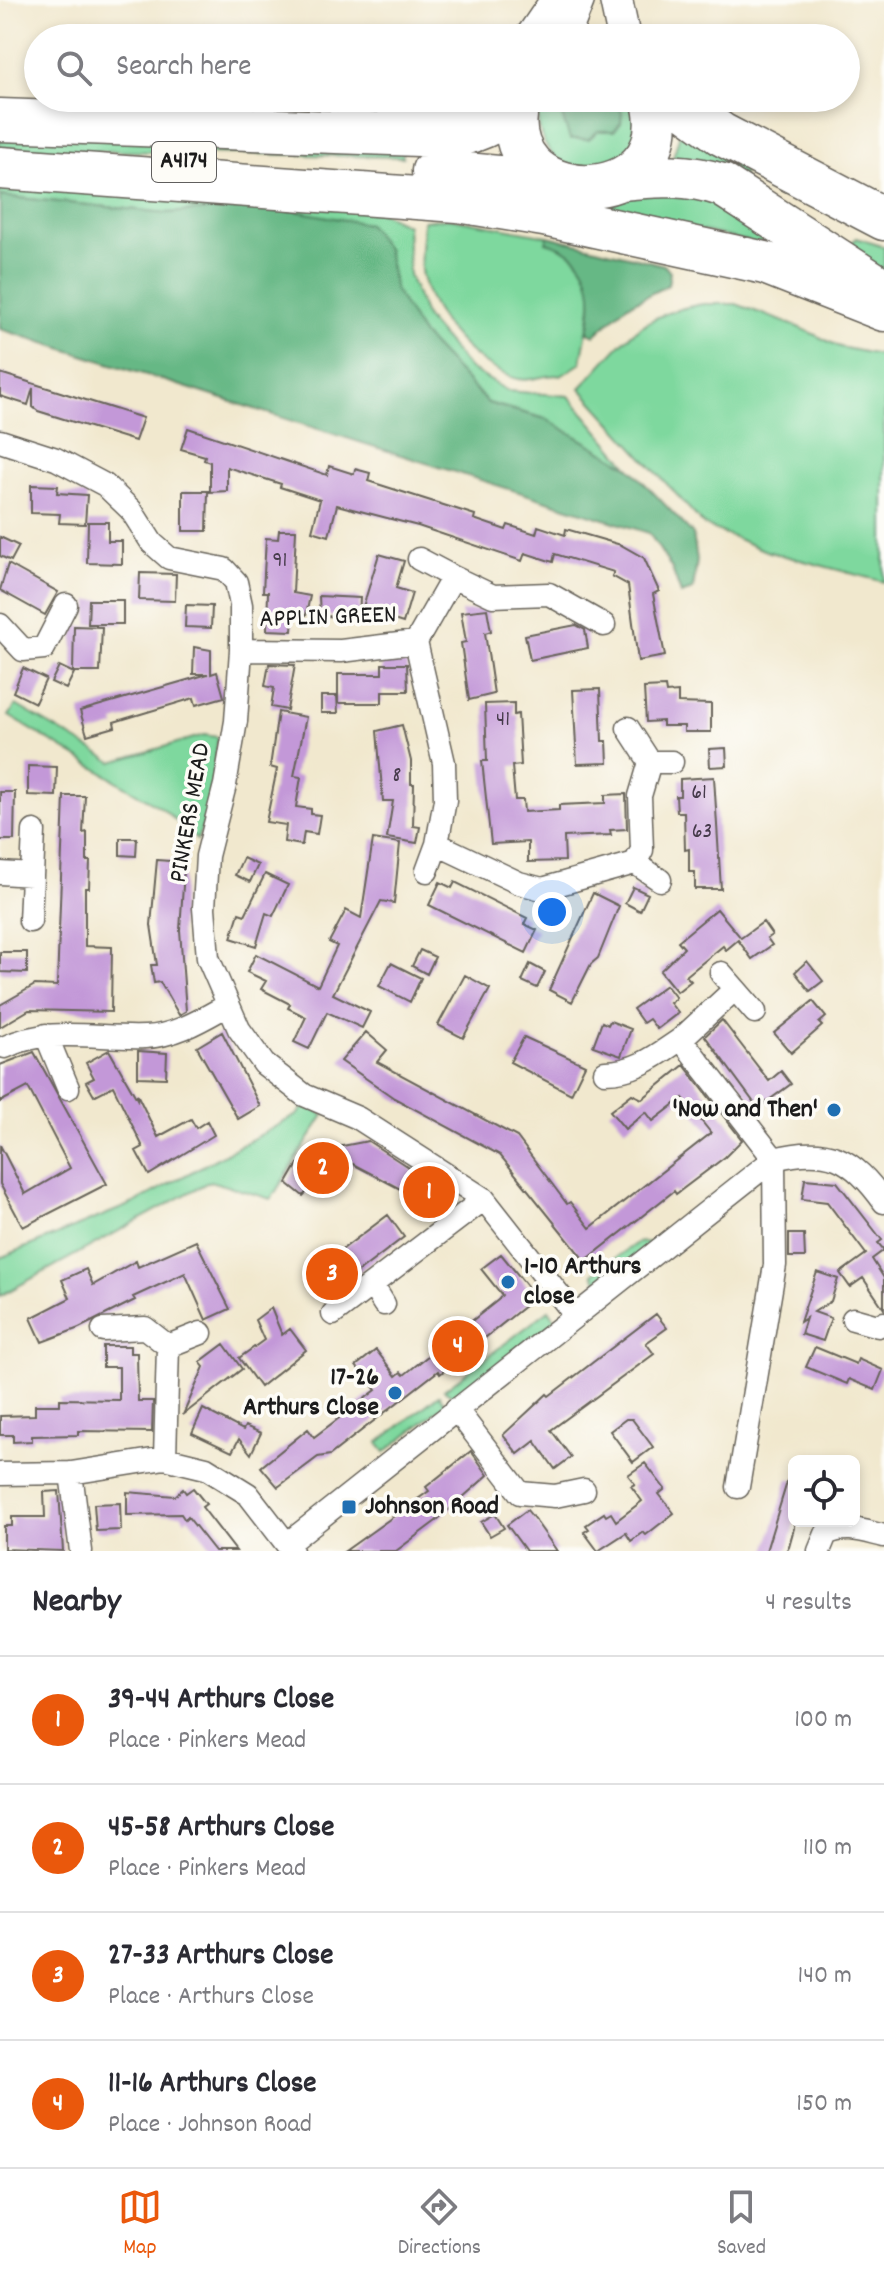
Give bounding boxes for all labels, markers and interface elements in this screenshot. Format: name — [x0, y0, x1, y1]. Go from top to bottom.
search box — [24, 24, 860, 112]
icon: search — [52, 46, 96, 90]
text: Search here — [116, 47, 252, 90]
road number: A4174 — [152, 142, 216, 182]
house number: 91 — [273, 546, 287, 577]
street label: APPLIN GREEN — [259, 597, 397, 639]
house number: 41 — [496, 705, 510, 736]
street label: PINKERS MEAD — [161, 740, 221, 886]
house number: 8 — [393, 761, 401, 792]
house number: 61 — [691, 778, 707, 809]
house number: 63 — [692, 817, 712, 848]
your location — [532, 892, 572, 932]
place label: 'Now and Then' — [673, 1092, 818, 1129]
marker: 'Now and Then' — [825, 1101, 843, 1119]
pin: 2 — [297, 1138, 349, 1198]
pin: 1 — [403, 1162, 455, 1222]
pin: 3 — [306, 1244, 358, 1304]
place label: 1-10 Arthurs close — [524, 1249, 642, 1316]
marker: 1-10 Arthurs close — [499, 1273, 517, 1291]
pin: 4 — [432, 1316, 484, 1376]
place label: 17-26 Arthurs Close — [243, 1360, 379, 1427]
marker: 17-26 Arthurs Close — [386, 1384, 404, 1402]
map controls — [788, 1455, 860, 1527]
button: locate — [788, 1455, 860, 1527]
place label: Johnson Road — [365, 1489, 499, 1526]
marker: Johnson Road — [340, 1498, 358, 1516]
text: Nearby — [32, 1579, 121, 1628]
text: 4 results — [765, 1585, 852, 1622]
text: 39-44 Arthurs Close — [108, 1680, 334, 1723]
text: 1 — [55, 1702, 61, 1739]
text: 100 m — [794, 1702, 852, 1739]
text: Place · Pinkers Mead — [108, 1723, 306, 1760]
text: 45-58 Arthurs Close — [108, 1808, 334, 1851]
text: 2 — [52, 1830, 64, 1867]
text: 110 m — [803, 1830, 852, 1867]
text: Place · Pinkers Mead — [108, 1851, 306, 1888]
text: 27-33 Arthurs Close — [108, 1936, 333, 1979]
text: 3 — [52, 1958, 64, 1995]
text: 140 m — [798, 1958, 852, 1995]
text: Place · Arthurs Close — [108, 1979, 314, 2016]
text: 11-16 Arthurs Close — [108, 2064, 317, 2107]
text: 4 — [53, 2086, 63, 2123]
text: 150 m — [796, 2086, 852, 2123]
text: Place · Johnson Road — [108, 2107, 312, 2144]
tab: Map — [118, 2185, 162, 2264]
tab: Directions — [398, 2185, 481, 2264]
tab: Saved — [717, 2185, 766, 2264]

